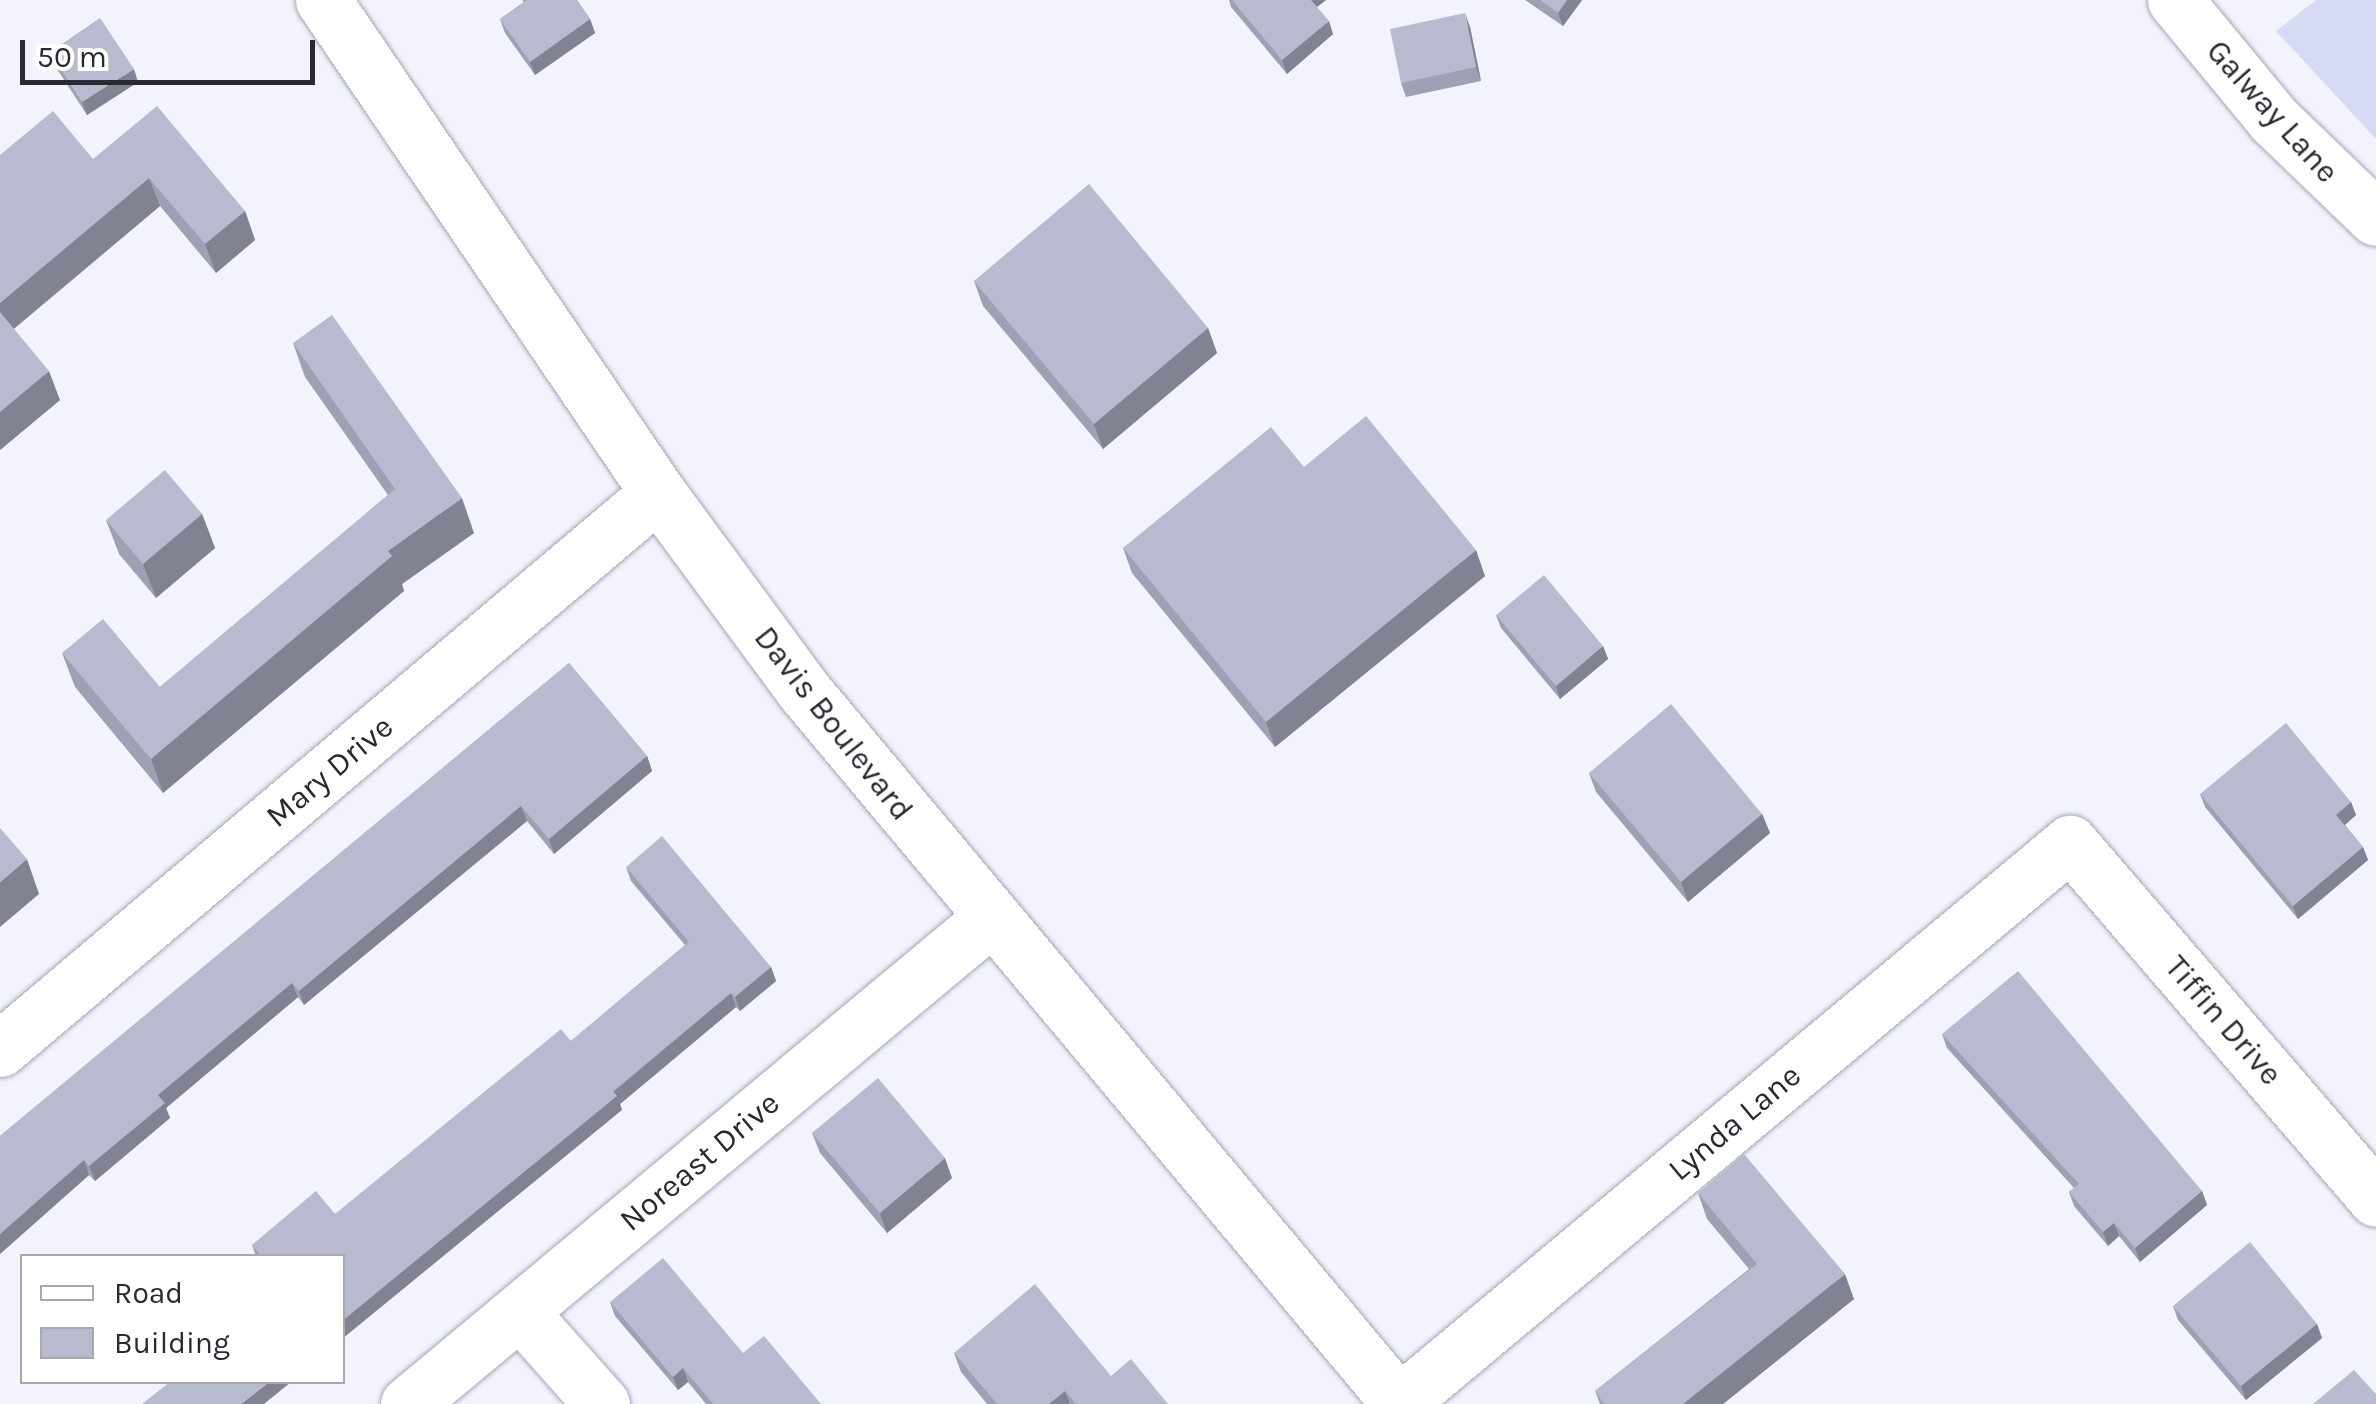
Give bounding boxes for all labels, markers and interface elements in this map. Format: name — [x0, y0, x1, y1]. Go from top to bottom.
scale bar — [25, 20, 320, 82]
street label: Galway Lane — [2198, 33, 2346, 191]
text: 50 m — [37, 39, 107, 75]
street label: Davis Boulevard — [745, 620, 921, 828]
street label: Mary Drive — [259, 708, 401, 836]
street label: Tiffin Drive — [2156, 949, 2290, 1093]
street label: Lynda Lane — [1661, 1057, 1809, 1189]
street label: Noreast Drive — [613, 1084, 787, 1240]
legend — [20, 1254, 345, 1384]
text: Road — [114, 1275, 183, 1311]
text: Building — [114, 1325, 230, 1361]

